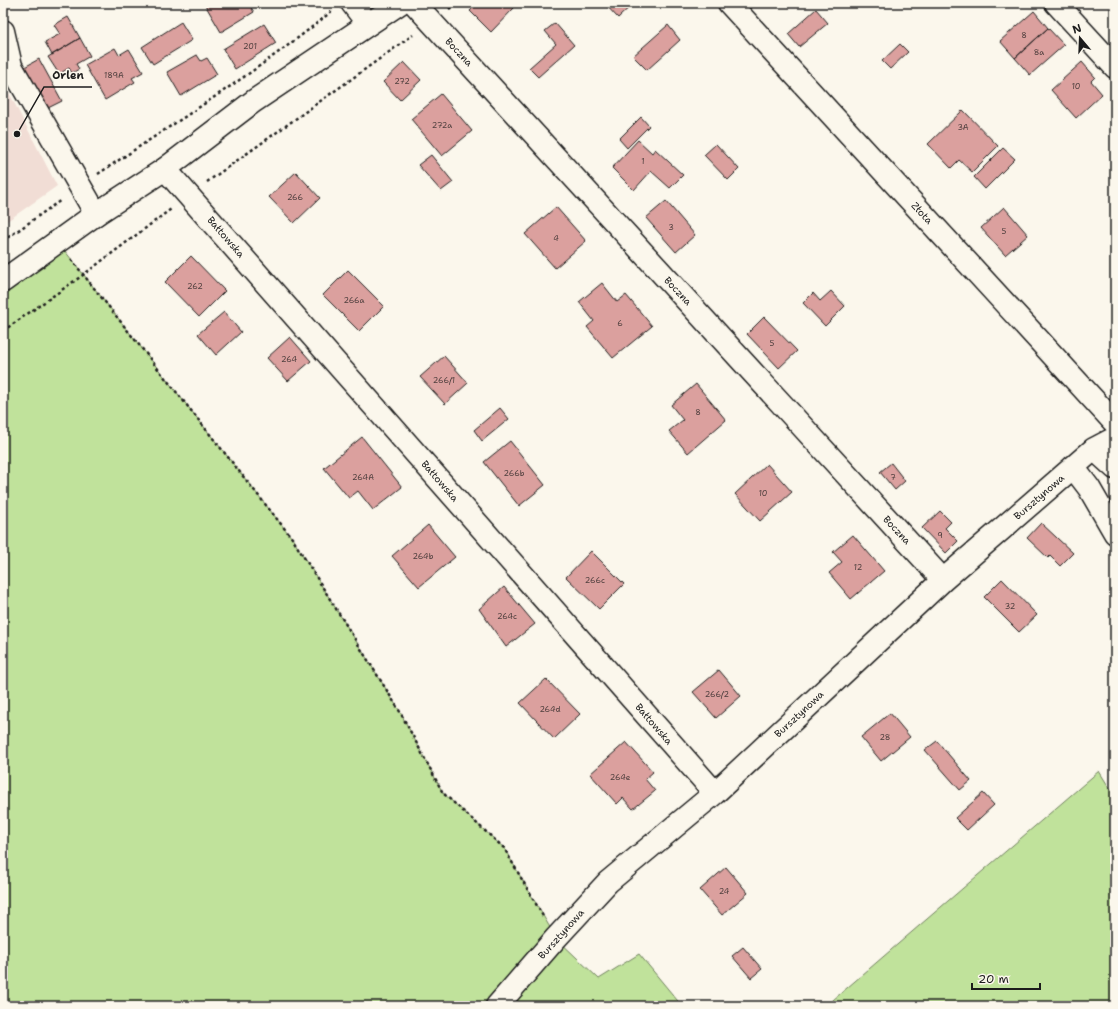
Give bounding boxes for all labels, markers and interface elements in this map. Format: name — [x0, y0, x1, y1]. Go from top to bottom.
north arrow — [1060, 18, 1100, 58]
text: N — [1070, 20, 1084, 38]
house number: 8 — [1021, 30, 1027, 41]
street label: Boczna — [442, 35, 476, 70]
house number: 201 — [243, 41, 257, 52]
house number: 8a — [1034, 47, 1044, 58]
callout: Orlen — [44, 64, 92, 87]
text: Orlen — [52, 68, 84, 83]
house number: 189A — [104, 70, 124, 81]
house number: 272 — [394, 76, 410, 87]
house number: 10 — [1072, 81, 1080, 92]
house number: 272a — [432, 120, 452, 131]
house number: 3A — [957, 122, 969, 133]
house number: 1 — [641, 156, 645, 167]
house number: 266 — [287, 192, 304, 203]
street label: Złota — [908, 199, 936, 227]
street label: Bałtowska — [205, 214, 248, 261]
house number: 3 — [668, 222, 674, 233]
house number: 5 — [1002, 226, 1007, 237]
house number: 4 — [553, 233, 559, 244]
street label: Boczna — [661, 274, 695, 309]
house number: 262 — [187, 281, 203, 292]
house number: 266a — [343, 295, 365, 306]
house number: 6 — [617, 318, 623, 329]
house number: 5 — [770, 338, 775, 349]
house number: 264 — [281, 354, 297, 365]
house number: 266/1 — [433, 375, 455, 386]
house number: 8 — [695, 407, 701, 418]
street label: Bałtowska — [419, 458, 462, 505]
house number: 266b — [504, 468, 525, 479]
street label: Bursztynowa — [1011, 471, 1068, 523]
house number: 264A — [352, 472, 374, 483]
house number: 7 — [890, 472, 896, 483]
house number: 10 — [759, 488, 767, 499]
street label: Boczna — [880, 513, 914, 548]
house number: 9 — [937, 530, 943, 541]
house number: 264b — [413, 551, 434, 562]
house number: 12 — [854, 562, 863, 573]
house number: 266c — [585, 575, 605, 586]
house number: 32 — [1005, 601, 1016, 612]
house number: 264c — [497, 611, 517, 622]
street label: Bursztynowa — [772, 687, 827, 740]
house number: 266/2 — [705, 689, 730, 700]
street label: Bałtowska — [633, 701, 676, 748]
house number: 264d — [539, 704, 561, 715]
house number: 28 — [880, 732, 890, 743]
house number: 264e — [610, 772, 631, 783]
house number: 24 — [719, 886, 730, 897]
street label: Bursztynowa — [535, 906, 587, 962]
scale bar — [972, 965, 1040, 991]
text: 20 m — [978, 971, 1009, 987]

